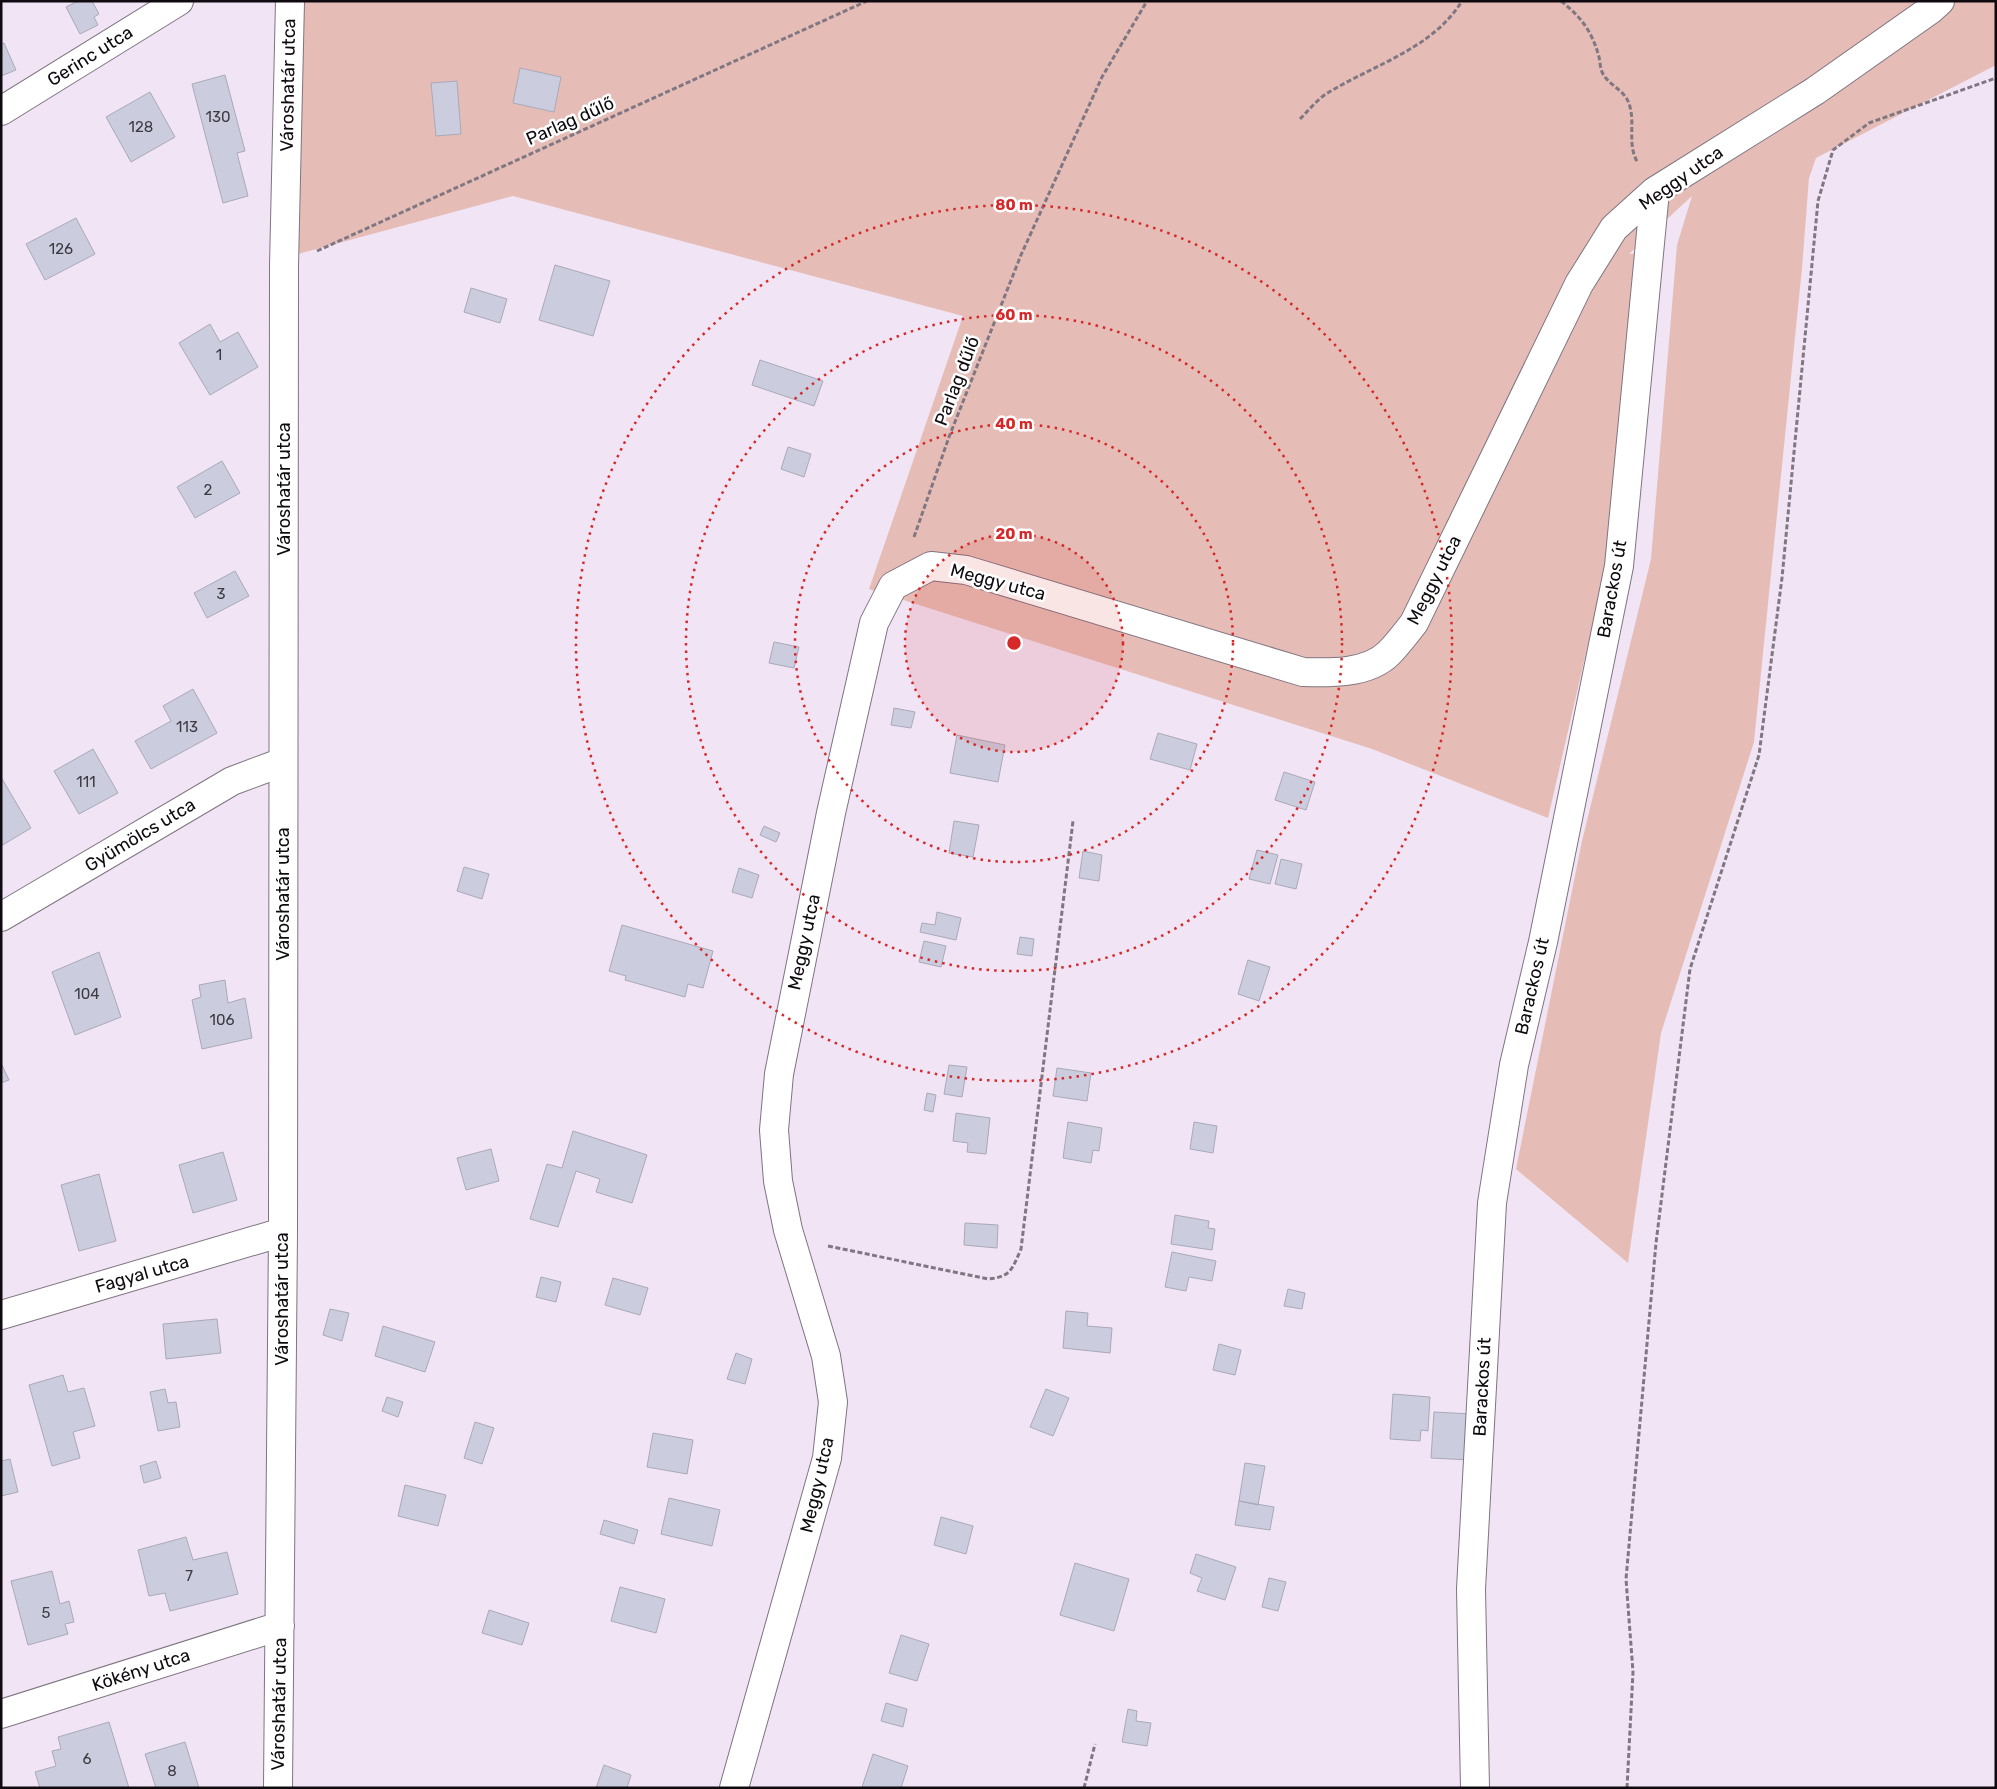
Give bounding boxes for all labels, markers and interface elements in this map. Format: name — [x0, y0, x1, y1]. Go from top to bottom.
street label: Városhatár utca — [276, 18, 300, 152]
street label: Gerinc utca — [43, 21, 137, 91]
street label: Parlag dűlő — [523, 92, 617, 150]
house number: 130 — [206, 108, 230, 126]
house number: 128 — [129, 118, 153, 136]
street label: Meggy utca — [1635, 141, 1727, 215]
text: 80 m — [995, 196, 1033, 214]
house number: 126 — [49, 240, 73, 258]
text: 60 m — [996, 306, 1032, 324]
street label: Parlag dűlő — [930, 333, 984, 429]
house number: 1 — [216, 346, 222, 364]
text: 40 m — [995, 415, 1033, 433]
street label: Városhatár utca — [273, 422, 295, 556]
house number: 2 — [204, 481, 213, 499]
text: 20 m — [996, 525, 1032, 543]
street label: Meggy utca — [1402, 532, 1466, 628]
street label: Barackos út — [1593, 538, 1631, 640]
street label: Meggy utca — [948, 559, 1048, 605]
house number: 3 — [216, 585, 226, 603]
centre of rings — [1005, 634, 1023, 652]
house number: 113 — [176, 718, 198, 736]
house number: 111 — [76, 773, 96, 791]
street label: Gyümölcs utca — [81, 793, 199, 877]
street label: Városhatár utca — [272, 827, 294, 961]
street label: Meggy utca — [783, 892, 825, 992]
street label: Barackos út — [1510, 935, 1554, 1037]
house number: 104 — [74, 985, 100, 1003]
house number: 106 — [210, 1011, 235, 1029]
street label: Városhatár utca — [271, 1232, 293, 1366]
street label: Fagyal utca — [92, 1250, 192, 1298]
street label: Barackos út — [1468, 1337, 1496, 1437]
street label: Meggy utca — [795, 1435, 839, 1535]
house number: 7 — [185, 1567, 193, 1585]
house number: 5 — [42, 1604, 51, 1622]
street label: Városhatár utca — [267, 1637, 291, 1771]
street label: Kökény utca — [89, 1644, 193, 1696]
house number: 6 — [82, 1750, 92, 1768]
house number: 8 — [167, 1762, 177, 1780]

